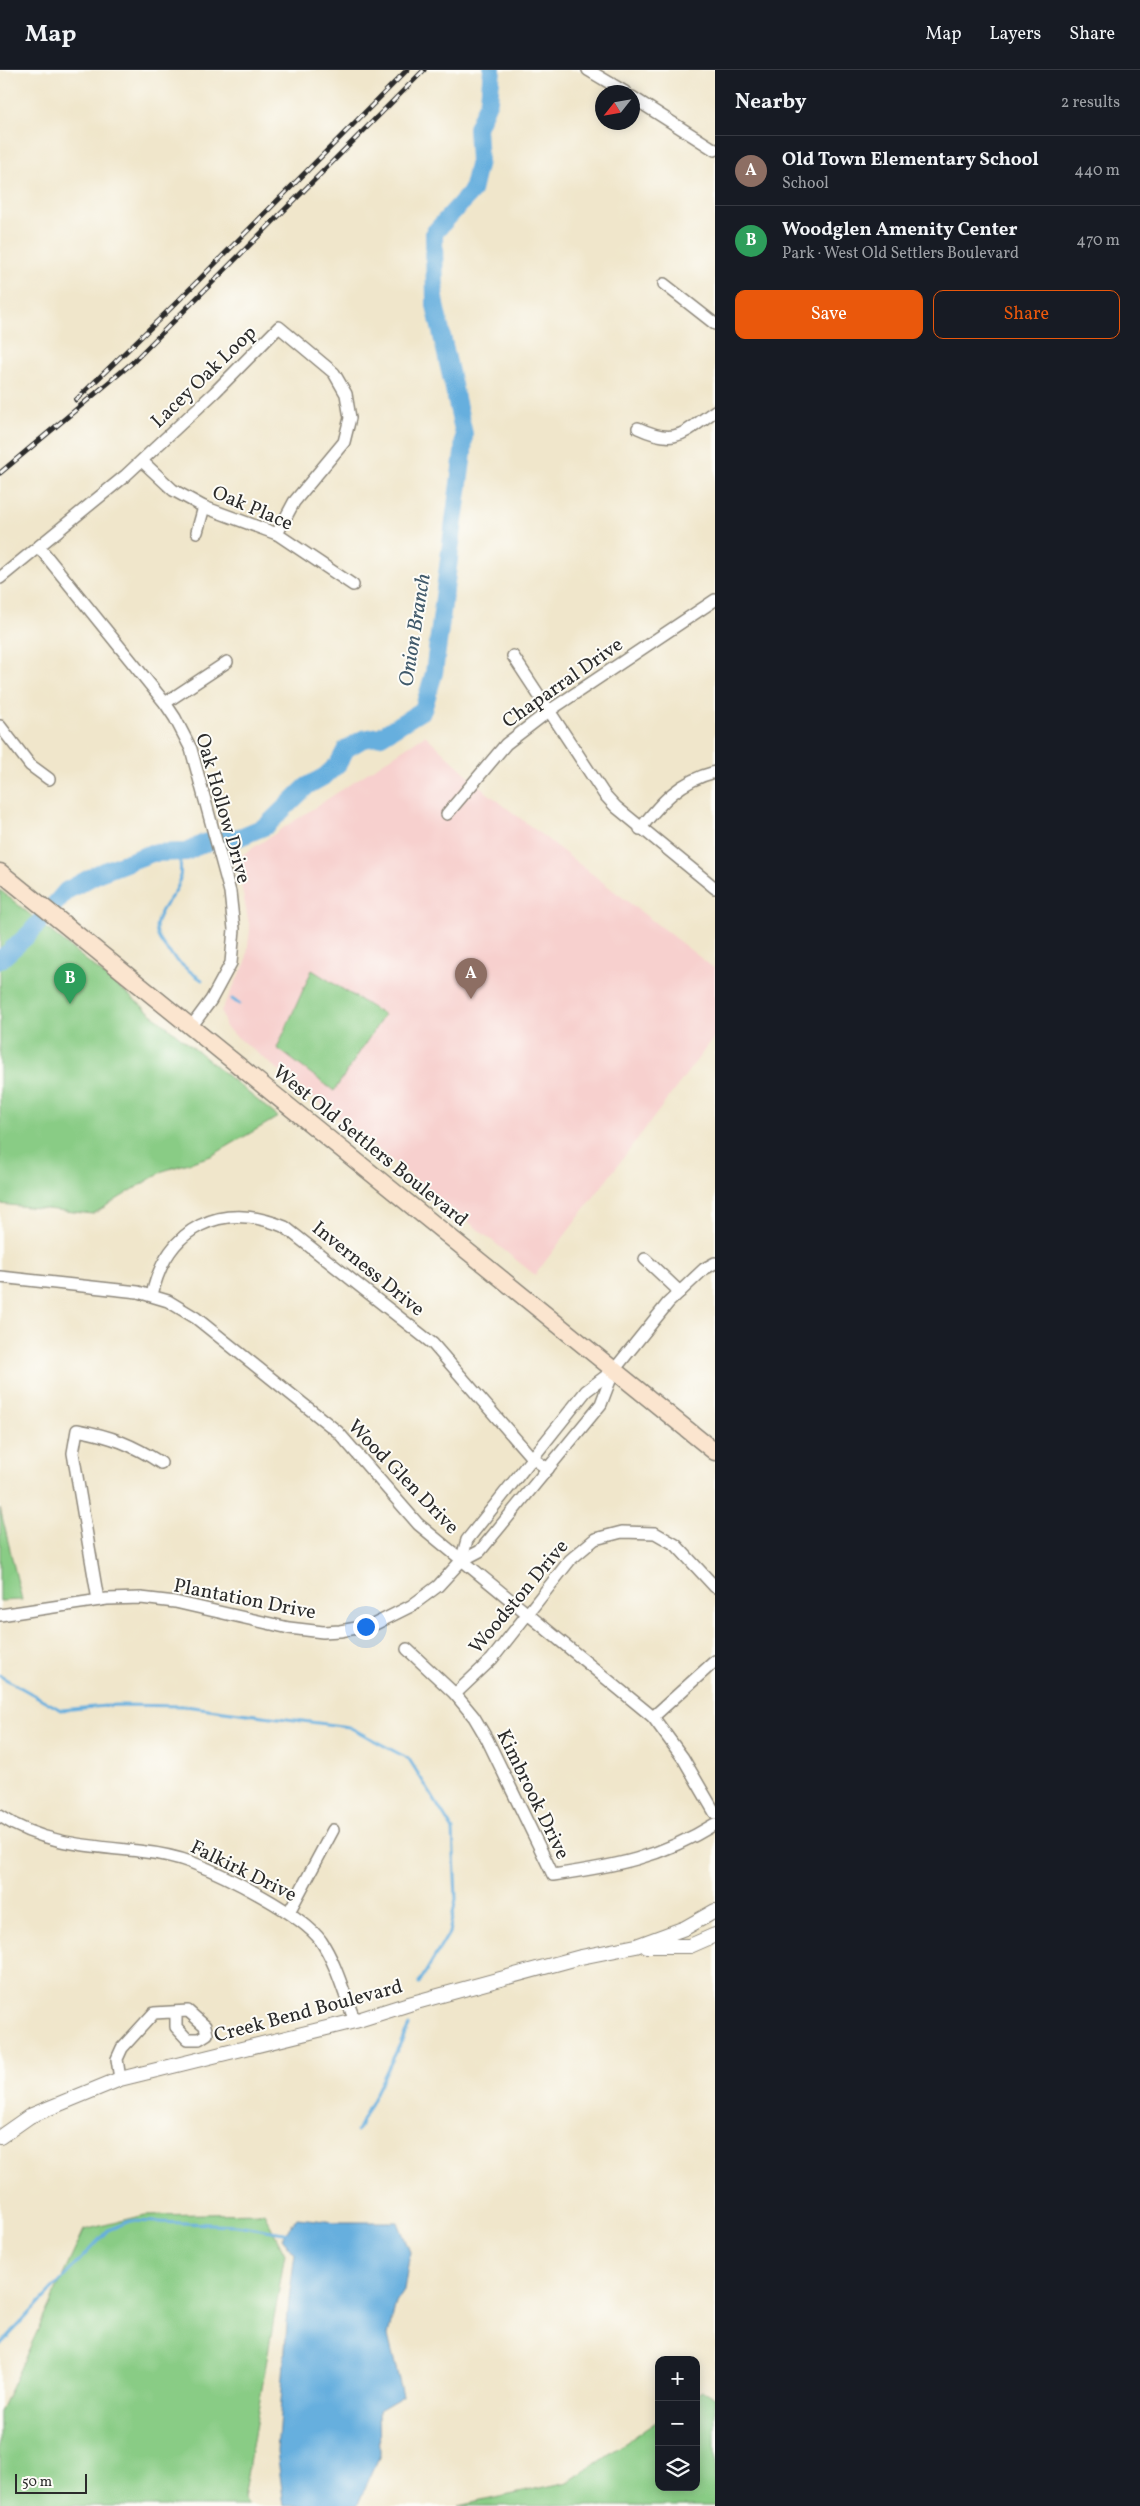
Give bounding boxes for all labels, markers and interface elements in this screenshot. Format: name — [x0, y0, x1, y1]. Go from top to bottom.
text: Map — [25, 18, 76, 52]
text: Map — [925, 22, 961, 47]
text: Layers — [989, 22, 1041, 47]
text: Share — [1069, 22, 1115, 47]
north arrow — [595, 85, 640, 130]
text: Nearby — [735, 88, 806, 117]
text: 2 results — [1061, 92, 1120, 114]
text: Old Town Elementary School — [782, 147, 1039, 173]
text: A — [745, 160, 757, 182]
text: 440 m — [1074, 160, 1120, 182]
text: School — [782, 173, 829, 195]
text: Woodglen Amenity Center — [782, 217, 1017, 243]
text: B — [746, 230, 756, 252]
text: 470 m — [1076, 230, 1120, 252]
text: Park · West Old Settlers Boulevard — [782, 243, 1019, 265]
button: Save — [735, 290, 923, 339]
button: Share — [933, 290, 1120, 339]
street label: Lacey Oak Loop — [145, 320, 263, 435]
street label: Oak Place — [207, 479, 297, 538]
water label: Onion Branch — [392, 571, 439, 689]
street label: Chaparral Drive — [497, 631, 629, 736]
street label: Oak Hollow Drive — [187, 730, 257, 887]
pin: A — [455, 958, 487, 999]
pin: B — [54, 963, 86, 1004]
street label: West Old Settlers Boulevard — [266, 1059, 473, 1234]
street label: Inverness Drive — [305, 1215, 430, 1324]
street label: Wood Glen Drive — [340, 1414, 465, 1541]
street label: Woodston Drive — [463, 1534, 576, 1661]
street label: Plantation Drive — [171, 1572, 318, 1628]
your location — [353, 1614, 379, 1640]
street label: Kimbrook Drive — [489, 1725, 576, 1865]
street label: Falkirk Drive — [185, 1834, 301, 1910]
street label: Creek Bend Boulevard — [211, 1973, 406, 2051]
map controls — [655, 2356, 700, 2491]
button: + — [655, 2356, 700, 2401]
button: − — [655, 2401, 700, 2446]
button: layers — [655, 2446, 700, 2491]
scale bar — [15, 2471, 88, 2494]
text: 50 m — [22, 2473, 52, 2492]

